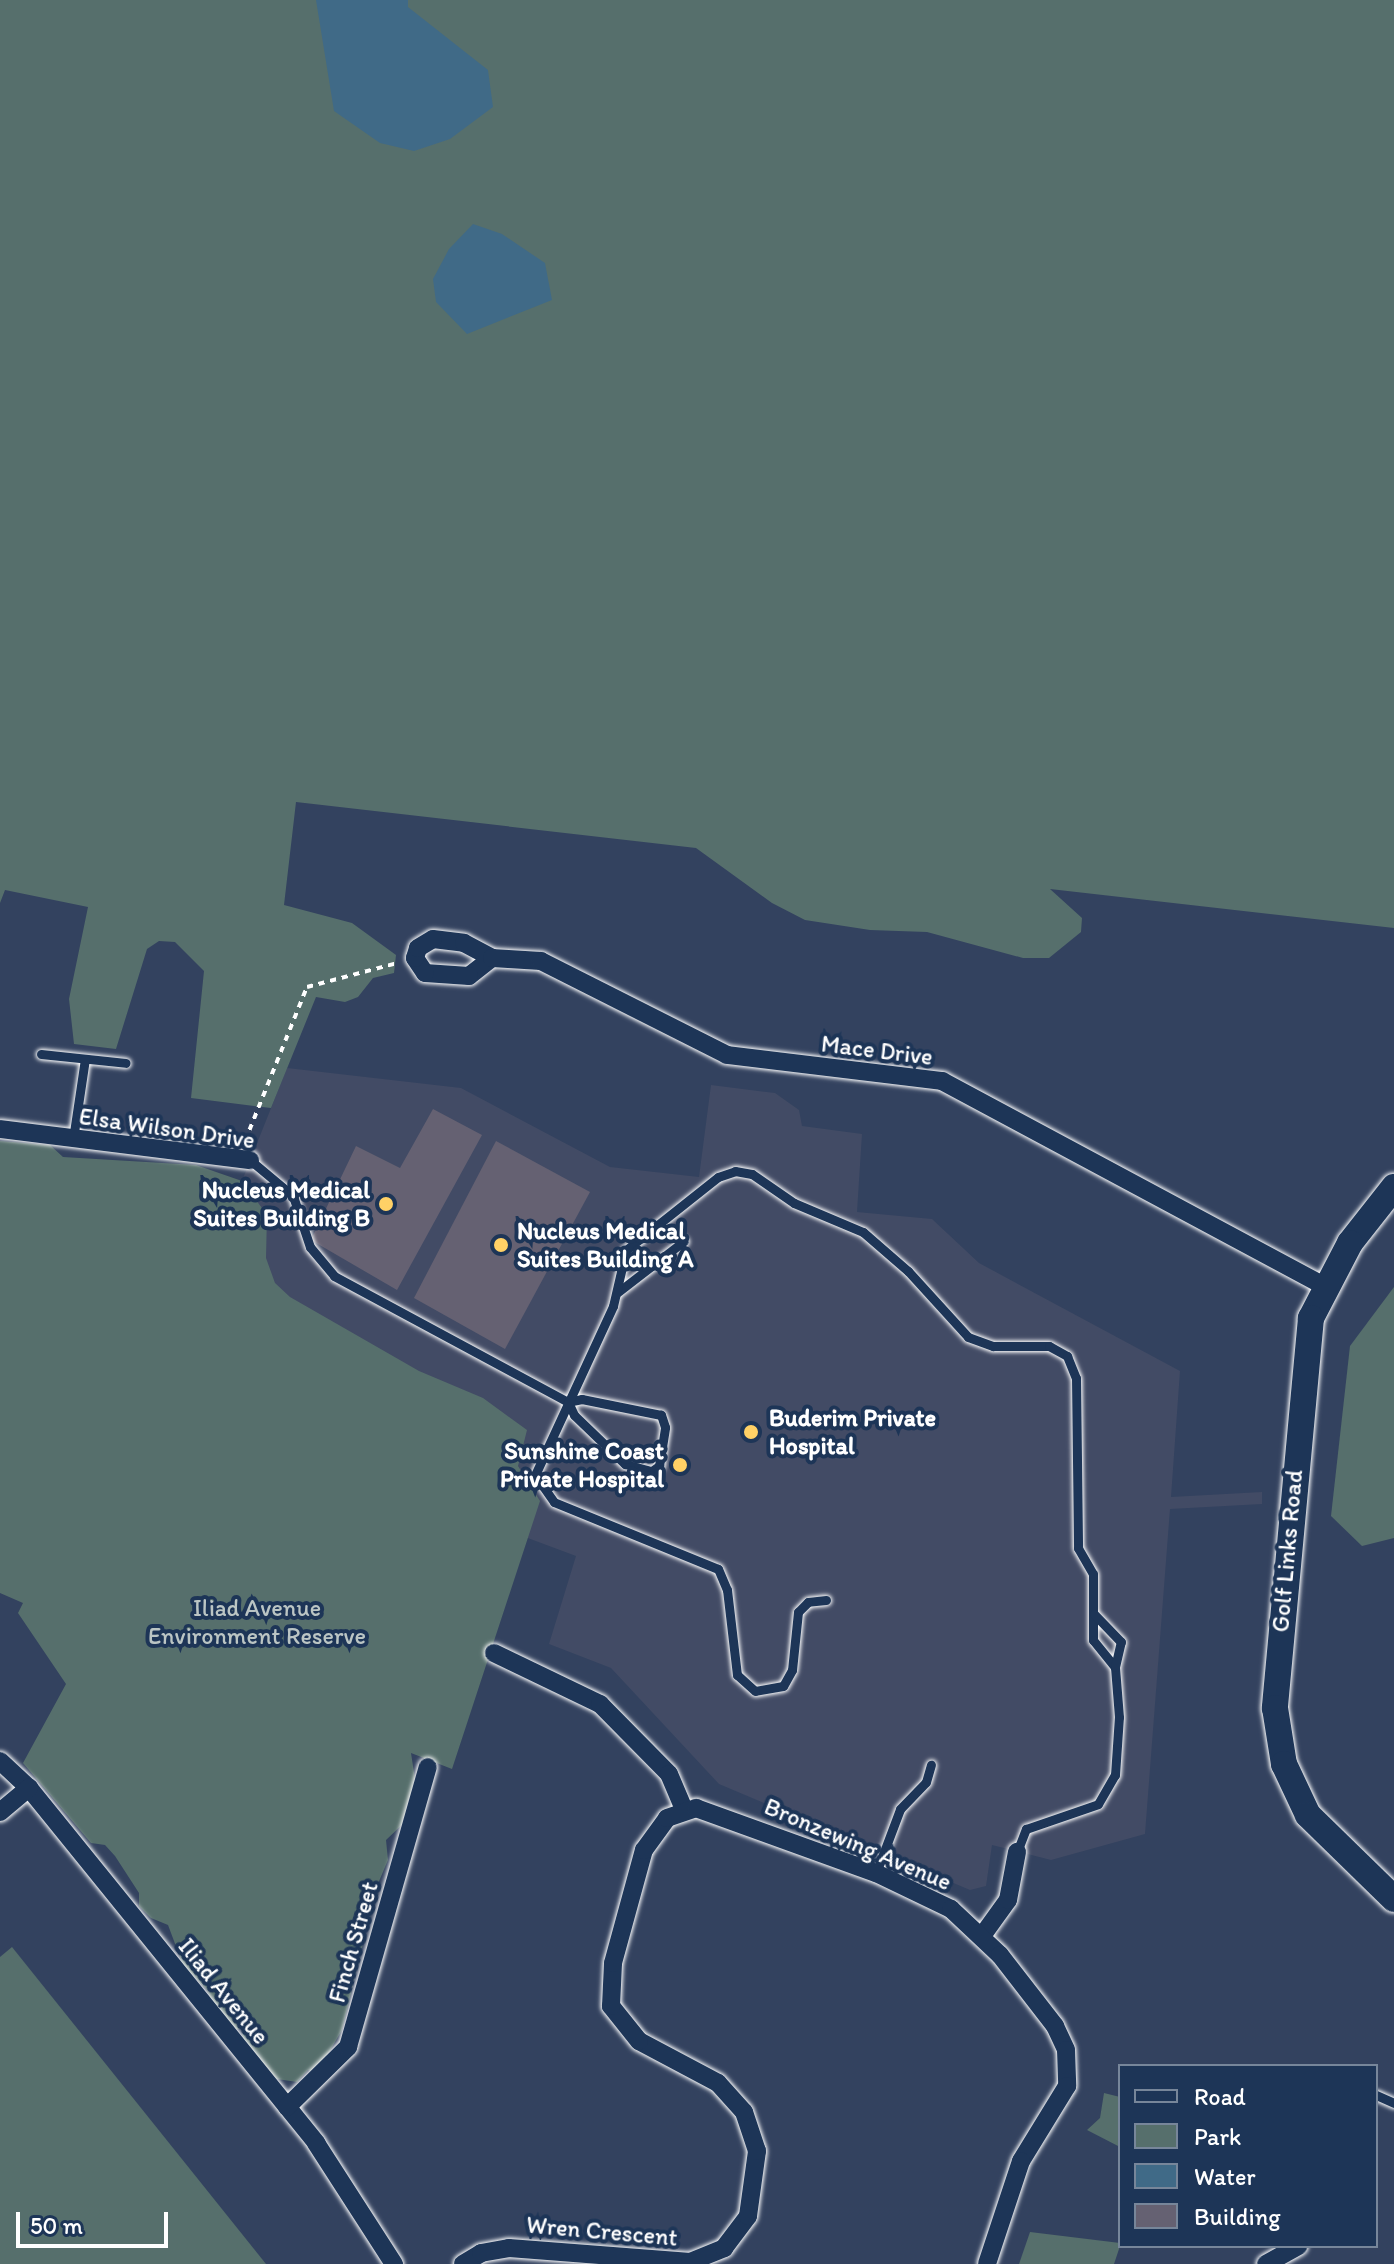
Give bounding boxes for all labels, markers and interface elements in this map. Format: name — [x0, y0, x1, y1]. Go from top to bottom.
street label: Mace Drive — [819, 1029, 935, 1071]
street label: Elsa Wilson Drive — [77, 1101, 257, 1155]
place label: Nucleus Medical Suites Building B — [193, 1176, 370, 1232]
marker: Nucleus Medical Suites Building B — [377, 1195, 395, 1213]
place label: Nucleus Medical Suites Building A — [517, 1217, 694, 1273]
marker: Nucleus Medical Suites Building A — [492, 1236, 510, 1254]
place label: Buderim Private Hospital — [769, 1404, 936, 1460]
marker: Buderim Private Hospital — [740, 1421, 762, 1443]
place label: Sunshine Coast Private Hospital — [500, 1437, 664, 1493]
marker: Sunshine Coast Private Hospital — [671, 1456, 689, 1474]
street label: Golf Links Road — [1266, 1469, 1308, 1633]
park label: Iliad Avenue Environment Reserve — [148, 1594, 366, 1650]
street label: Bronzewing Avenue — [760, 1792, 956, 1896]
street label: Finch Street — [322, 1878, 384, 2006]
street label: Iliad Avenue — [173, 1933, 275, 2049]
legend — [1118, 2064, 1378, 2248]
text: Road — [1194, 2082, 1246, 2111]
text: Park — [1194, 2122, 1241, 2151]
text: Water — [1194, 2162, 1256, 2191]
scale bar — [20, 2196, 172, 2246]
text: Building — [1194, 2202, 1281, 2231]
street label: Wren Crescent — [525, 2210, 679, 2252]
text: 50 m — [30, 2211, 83, 2240]

